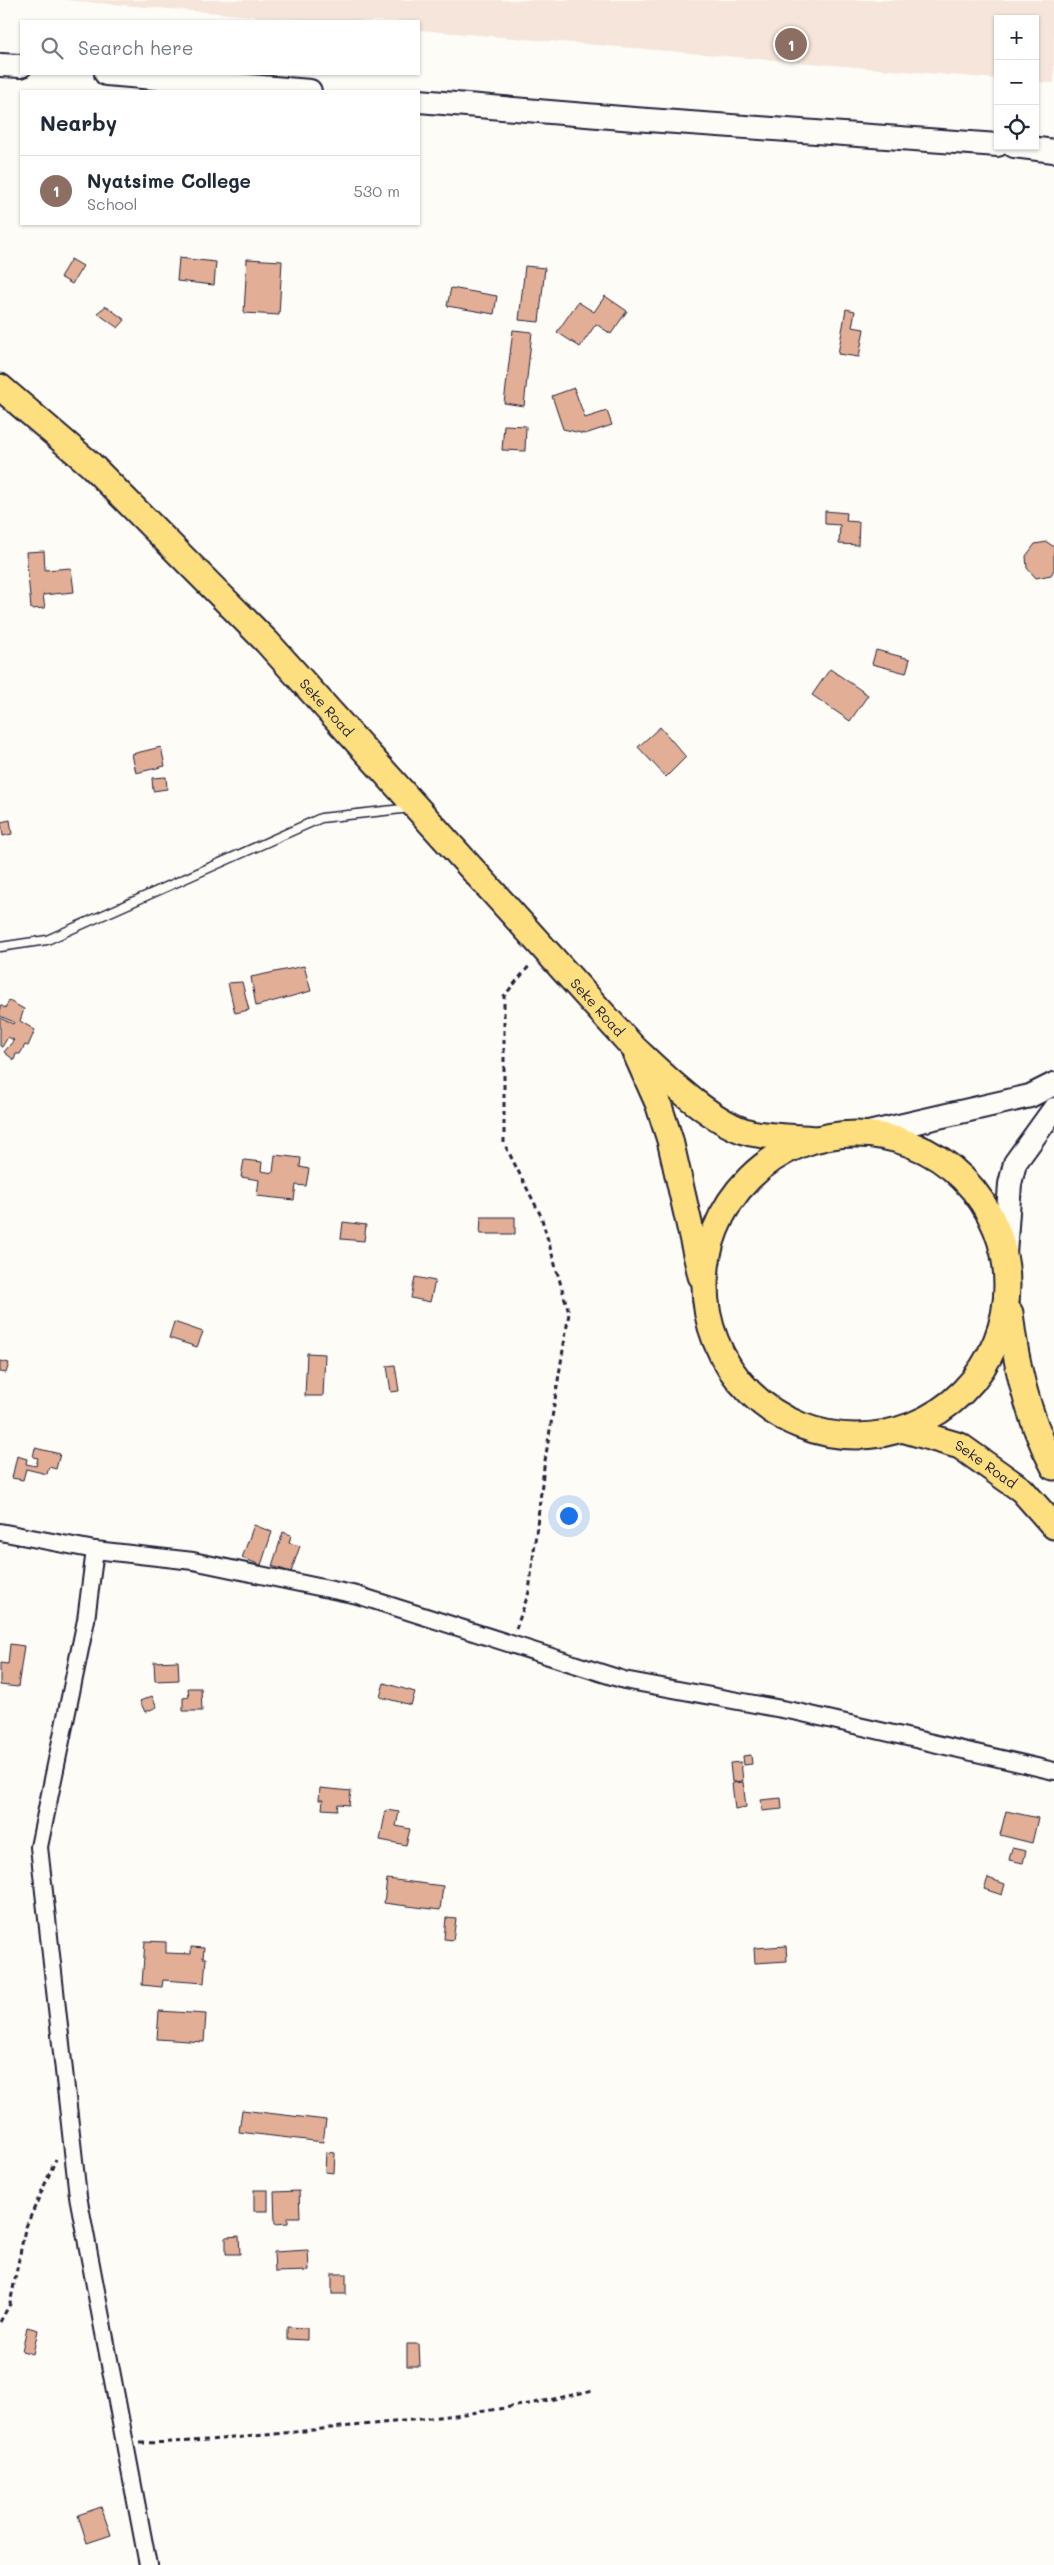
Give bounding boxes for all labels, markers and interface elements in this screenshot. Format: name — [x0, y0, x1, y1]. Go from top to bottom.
map controls — [994, 15, 1039, 150]
button: + — [994, 15, 1039, 60]
search box — [20, 20, 420, 75]
pin: 1 — [775, 25, 807, 63]
icon: search — [38, 34, 66, 62]
text: Search here — [78, 35, 194, 60]
button: − — [994, 60, 1039, 105]
button: locate — [994, 105, 1039, 150]
text: Nearby — [40, 109, 117, 136]
text: Nyatsime College — [87, 168, 251, 193]
text: 1 — [52, 180, 60, 201]
text: 530 m — [354, 180, 400, 201]
text: School — [87, 193, 137, 214]
street label: Seke Road — [296, 674, 358, 741]
street label: Seke Road — [566, 974, 629, 1040]
street label: Seke Road — [953, 1435, 1021, 1493]
your location — [556, 1503, 582, 1529]

